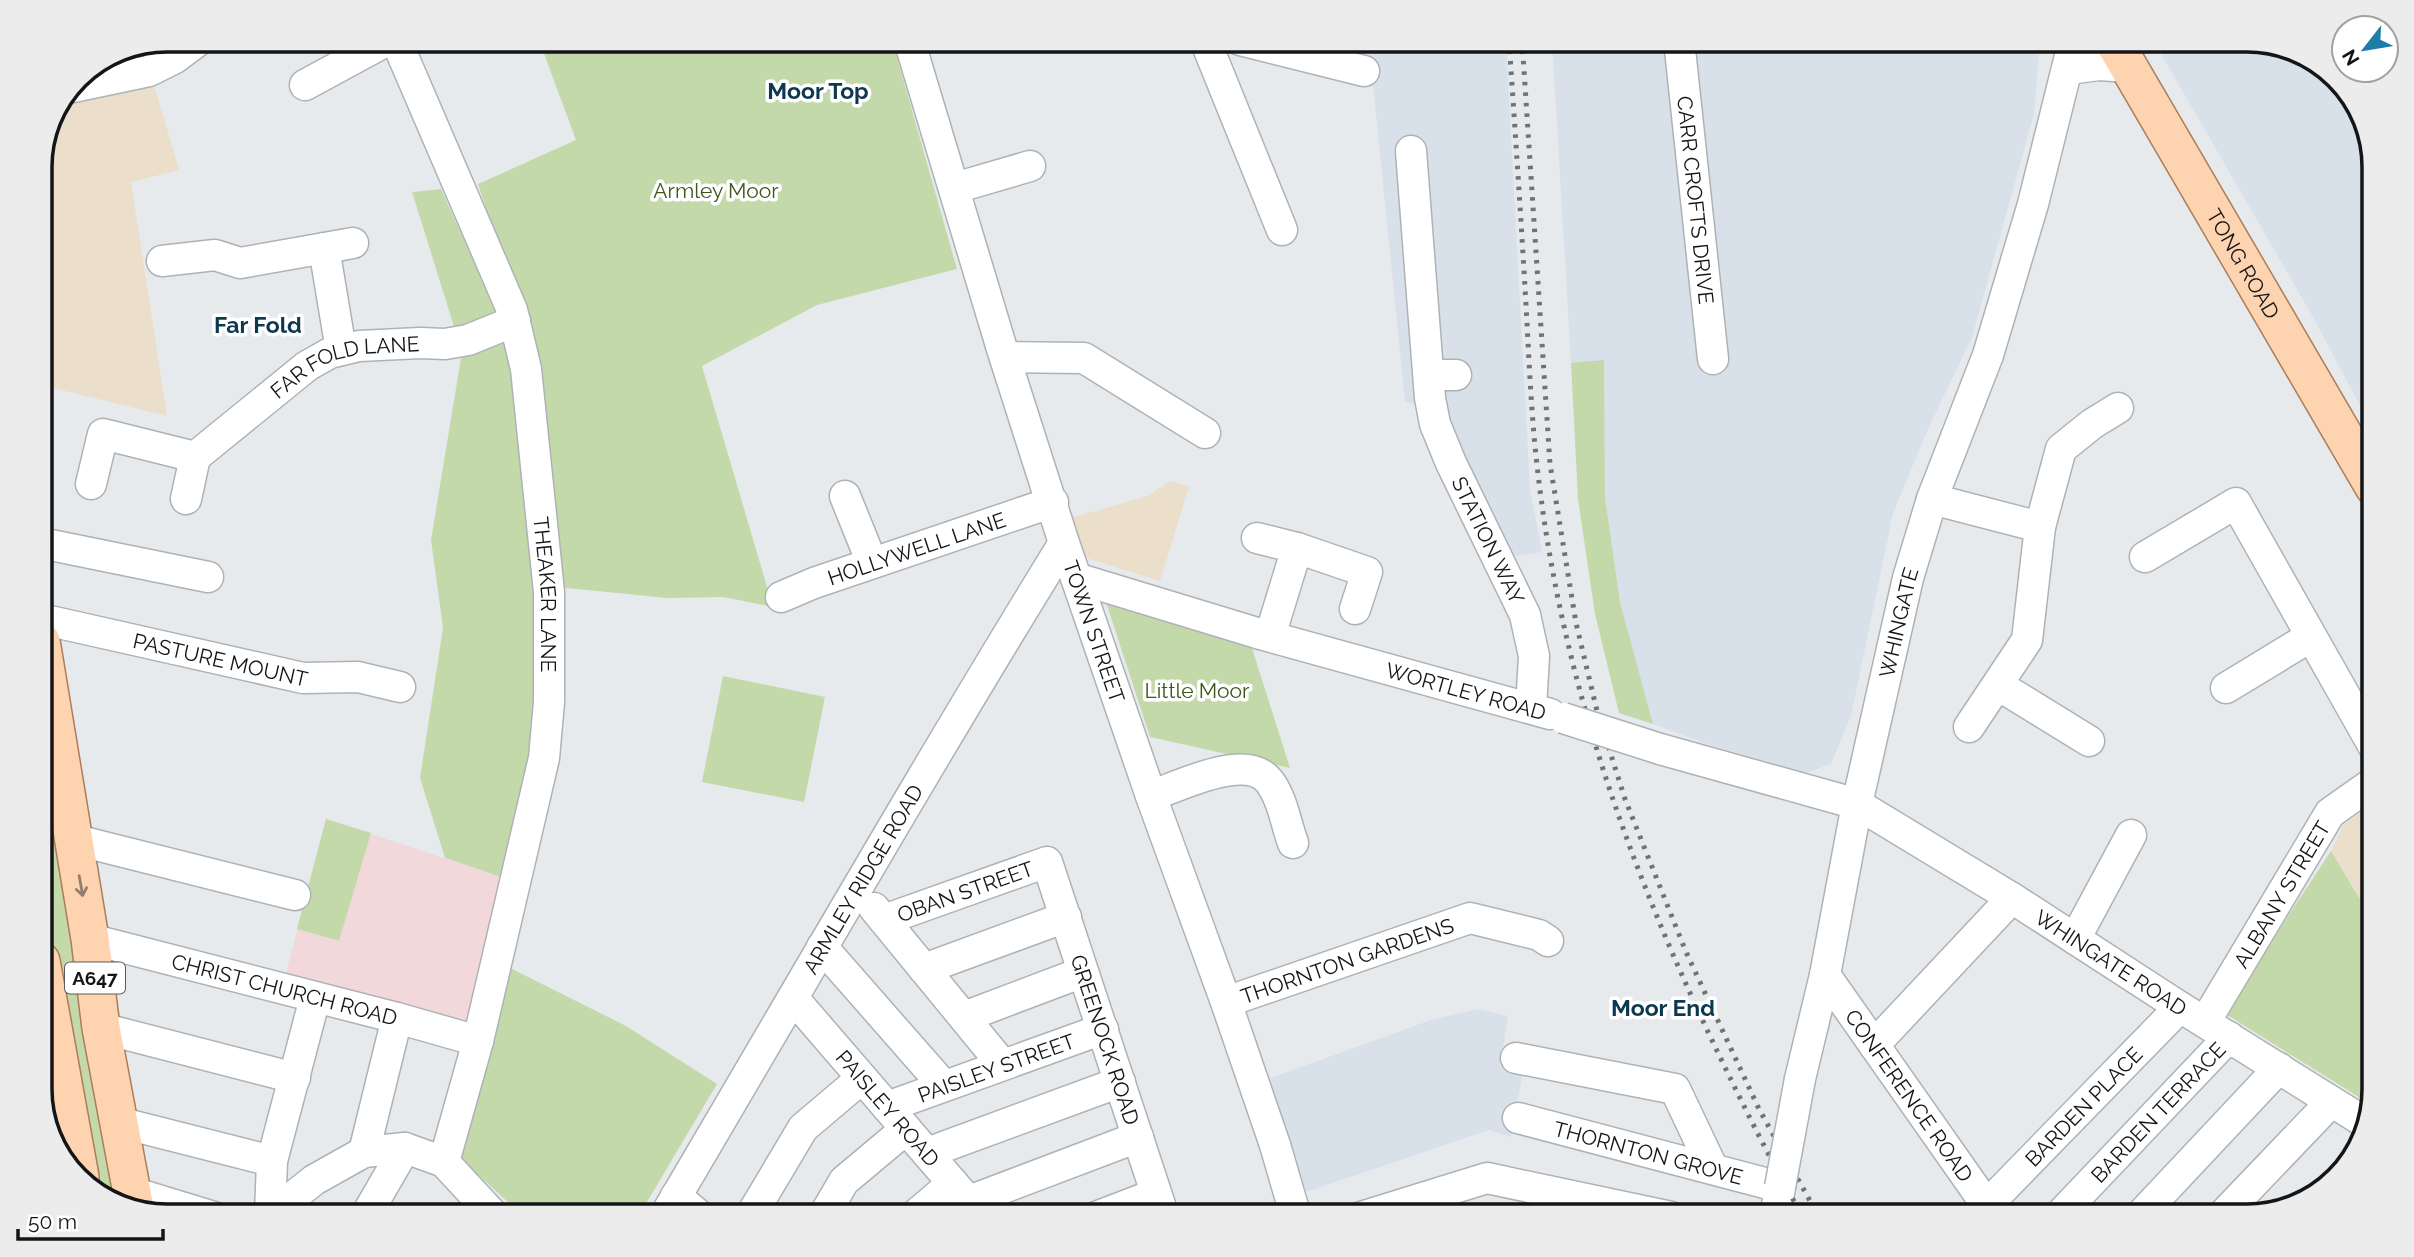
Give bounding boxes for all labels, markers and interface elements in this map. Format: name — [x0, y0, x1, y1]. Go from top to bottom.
north arrow — [2330, 14, 2400, 84]
text: N — [2337, 46, 2364, 70]
district label: Moor Top — [767, 77, 869, 104]
street label: CARR CROFTS DRIVE — [1673, 95, 1720, 306]
park label: Armley Moor — [653, 178, 779, 203]
street label: TONG ROAD — [2202, 204, 2285, 323]
district label: Far Fold — [214, 311, 302, 338]
street label: FAR FOLD LANE — [265, 331, 420, 403]
street label: STATION WAY — [1447, 472, 1530, 608]
street label: HOLLYWELL LANE — [824, 507, 1009, 590]
street label: THEAKER LANE — [529, 515, 562, 672]
street label: TOWN STREET — [1058, 557, 1131, 706]
street label: WHINGATE — [1873, 564, 1923, 680]
street label: PASTURE MOUNT — [131, 628, 310, 691]
street label: WORTLEY ROAD — [1383, 657, 1549, 725]
park label: Little Moor — [1145, 678, 1250, 703]
street label: ARMLEY RIDGE ROAD — [797, 780, 928, 978]
street label: ALBANY STREET — [2228, 816, 2335, 972]
street label: OBAN STREET — [894, 855, 1037, 927]
one-way arrow — [74, 874, 88, 897]
street label: WHINGATE ROAD — [2031, 904, 2192, 1021]
street label: THORNTON GARDENS — [1237, 912, 1457, 1009]
street label: CHRIST CHURCH ROAD — [169, 948, 400, 1030]
street label: GREENOCK ROAD — [1066, 951, 1145, 1128]
road number: A647 — [65, 962, 125, 994]
district label: Moor End — [1611, 994, 1715, 1021]
street label: CONFERENCE ROAD — [1840, 1004, 1979, 1186]
street label: PAISLEY STREET — [914, 1028, 1078, 1107]
street label: BARDEN TERRACE — [2085, 1036, 2230, 1187]
street label: BARDEN PLACE — [2020, 1041, 2147, 1171]
street label: PAISLEY ROAD — [831, 1045, 945, 1171]
street label: THORNTON GROVE — [1551, 1115, 1746, 1189]
scale bar — [18, 1198, 163, 1242]
text: 50 m — [28, 1209, 77, 1234]

